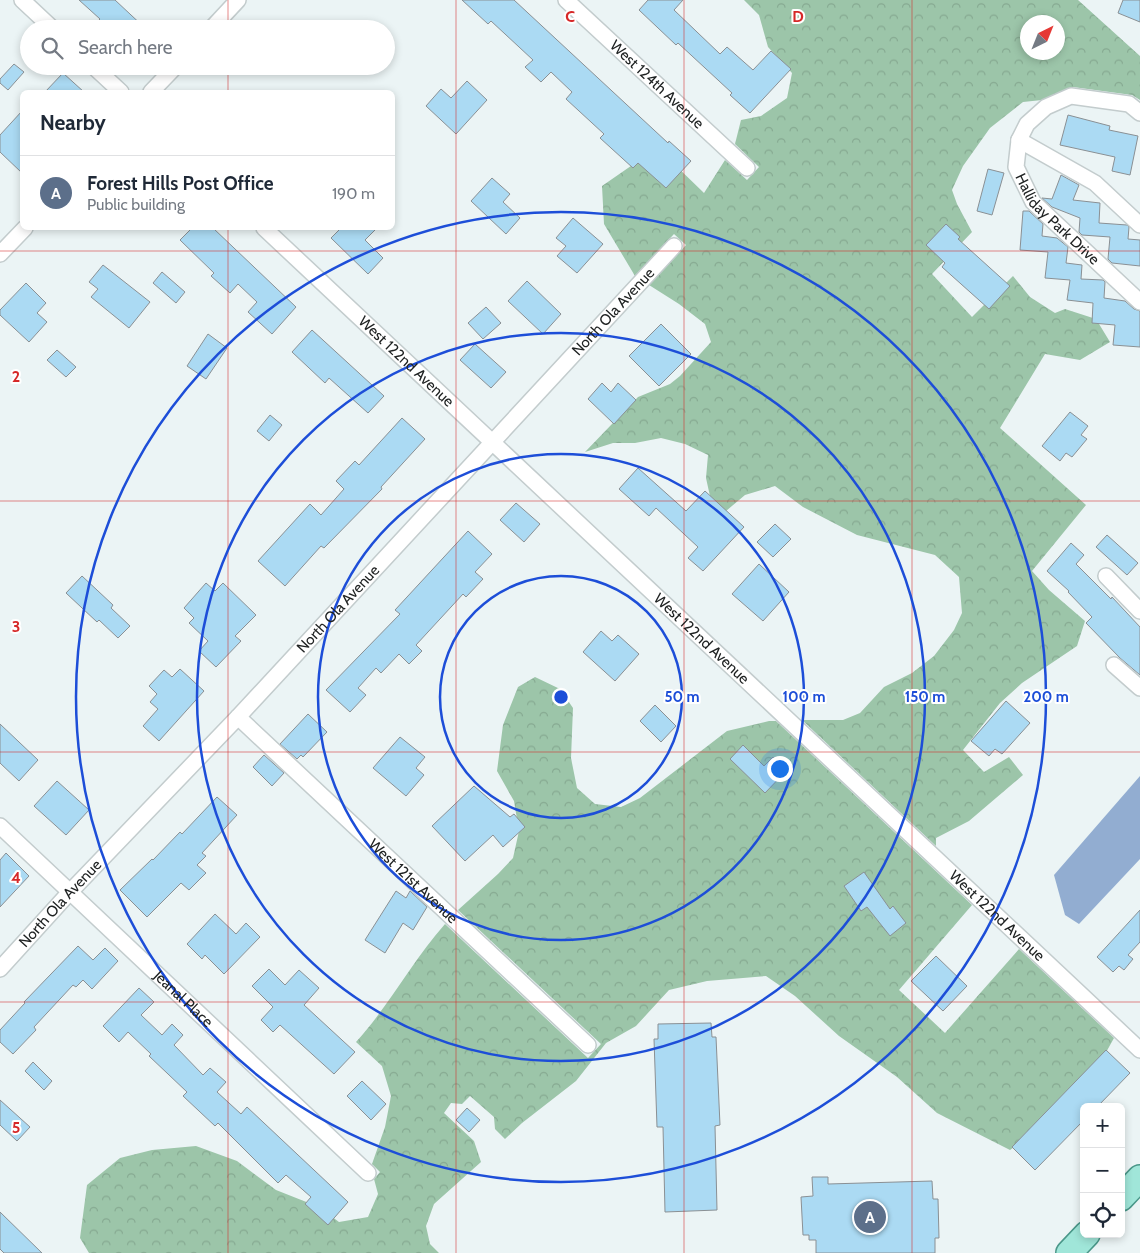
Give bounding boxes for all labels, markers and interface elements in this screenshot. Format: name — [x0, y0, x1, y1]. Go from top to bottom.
text: C — [565, 7, 575, 26]
text: D — [792, 7, 804, 26]
north arrow — [1020, 15, 1065, 60]
search box — [20, 20, 395, 75]
icon: search — [38, 34, 66, 62]
text: Search here — [78, 36, 172, 59]
street label: West 124th Avenue — [606, 36, 708, 133]
text: Nearby — [40, 110, 106, 135]
street label: Halliday Park Drive — [1012, 170, 1103, 269]
text: Forest Hills Post Office — [87, 172, 274, 195]
text: A — [51, 184, 61, 203]
text: 190 m — [332, 184, 375, 203]
text: Public building — [87, 195, 185, 214]
street label: North Ola Avenue — [568, 264, 658, 359]
street label: West 122nd Avenue — [355, 312, 458, 411]
text: 2 — [12, 367, 20, 386]
street label: North Ola Avenue — [293, 561, 383, 656]
street label: West 122nd Avenue — [650, 589, 753, 688]
text: 3 — [12, 617, 20, 636]
centre of rings — [552, 688, 570, 706]
text: 50 m — [664, 688, 700, 706]
text: 100 m — [782, 688, 826, 706]
text: 150 m — [905, 688, 945, 706]
text: 200 m — [1023, 688, 1069, 706]
your location — [767, 756, 793, 782]
street label: West 121st Avenue — [365, 835, 462, 928]
street label: North Ola Avenue — [15, 856, 105, 951]
street label: West 122nd Avenue — [945, 867, 1049, 965]
text: 4 — [11, 868, 21, 887]
street label: Jeanal Place — [149, 966, 217, 1031]
map controls — [1080, 1103, 1125, 1238]
button: + — [1080, 1103, 1125, 1148]
text: 5 — [12, 1118, 20, 1137]
button: − — [1080, 1148, 1125, 1193]
button: locate — [1080, 1193, 1125, 1238]
pin: A — [854, 1198, 886, 1236]

